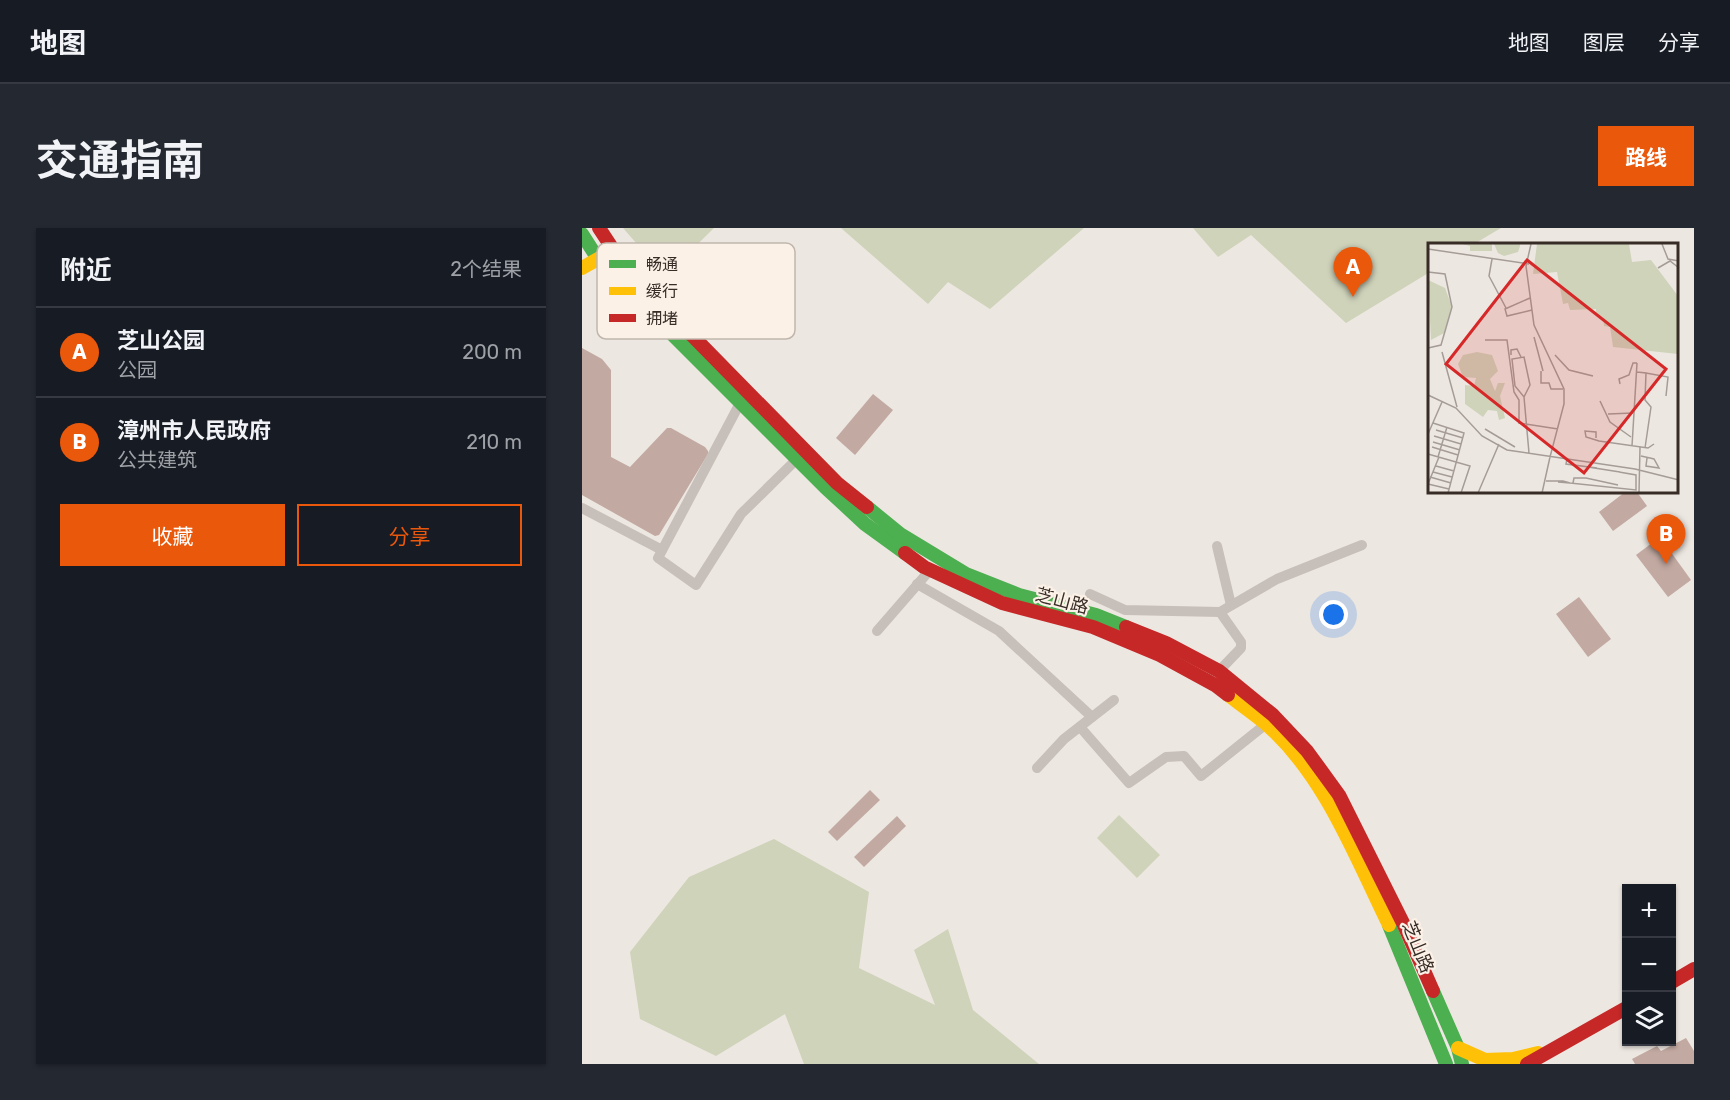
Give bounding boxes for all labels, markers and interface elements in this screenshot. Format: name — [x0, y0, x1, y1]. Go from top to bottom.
text: 地图 — [30, 27, 86, 60]
text: 地图 — [1508, 30, 1550, 55]
text: 图层 — [1583, 30, 1625, 55]
text: 分享 — [1658, 30, 1700, 55]
button: 路线 — [1598, 126, 1694, 186]
text: 交通指南 — [36, 136, 204, 186]
legend — [597, 243, 795, 339]
inset map — [1428, 243, 1679, 494]
pin: A — [1334, 248, 1372, 297]
text: 附近 — [60, 255, 112, 286]
text: 畅通 — [646, 255, 678, 274]
text: 2个结果 — [450, 257, 522, 281]
text: 缓行 — [646, 282, 678, 301]
text: 拥堵 — [646, 309, 678, 328]
text: 芝山公园 — [117, 327, 205, 354]
text: A — [72, 340, 87, 364]
text: 200 m — [462, 340, 522, 364]
text: 公园 — [117, 358, 157, 382]
text: 漳州市人民政府 — [117, 417, 271, 444]
text: B — [72, 430, 87, 454]
text: 210 m — [466, 430, 522, 454]
text: 公共建筑 — [117, 448, 197, 472]
button: 收藏 — [60, 504, 285, 566]
button: 分享 — [297, 504, 522, 566]
pin: B — [1646, 514, 1686, 564]
street label: 芝山路 — [1033, 583, 1091, 619]
your location — [1319, 600, 1348, 629]
map controls — [1622, 884, 1676, 1046]
button: + — [1622, 884, 1676, 938]
street label: 芝山路 — [1398, 918, 1438, 976]
button: − — [1622, 938, 1676, 992]
button: layers — [1622, 992, 1676, 1046]

